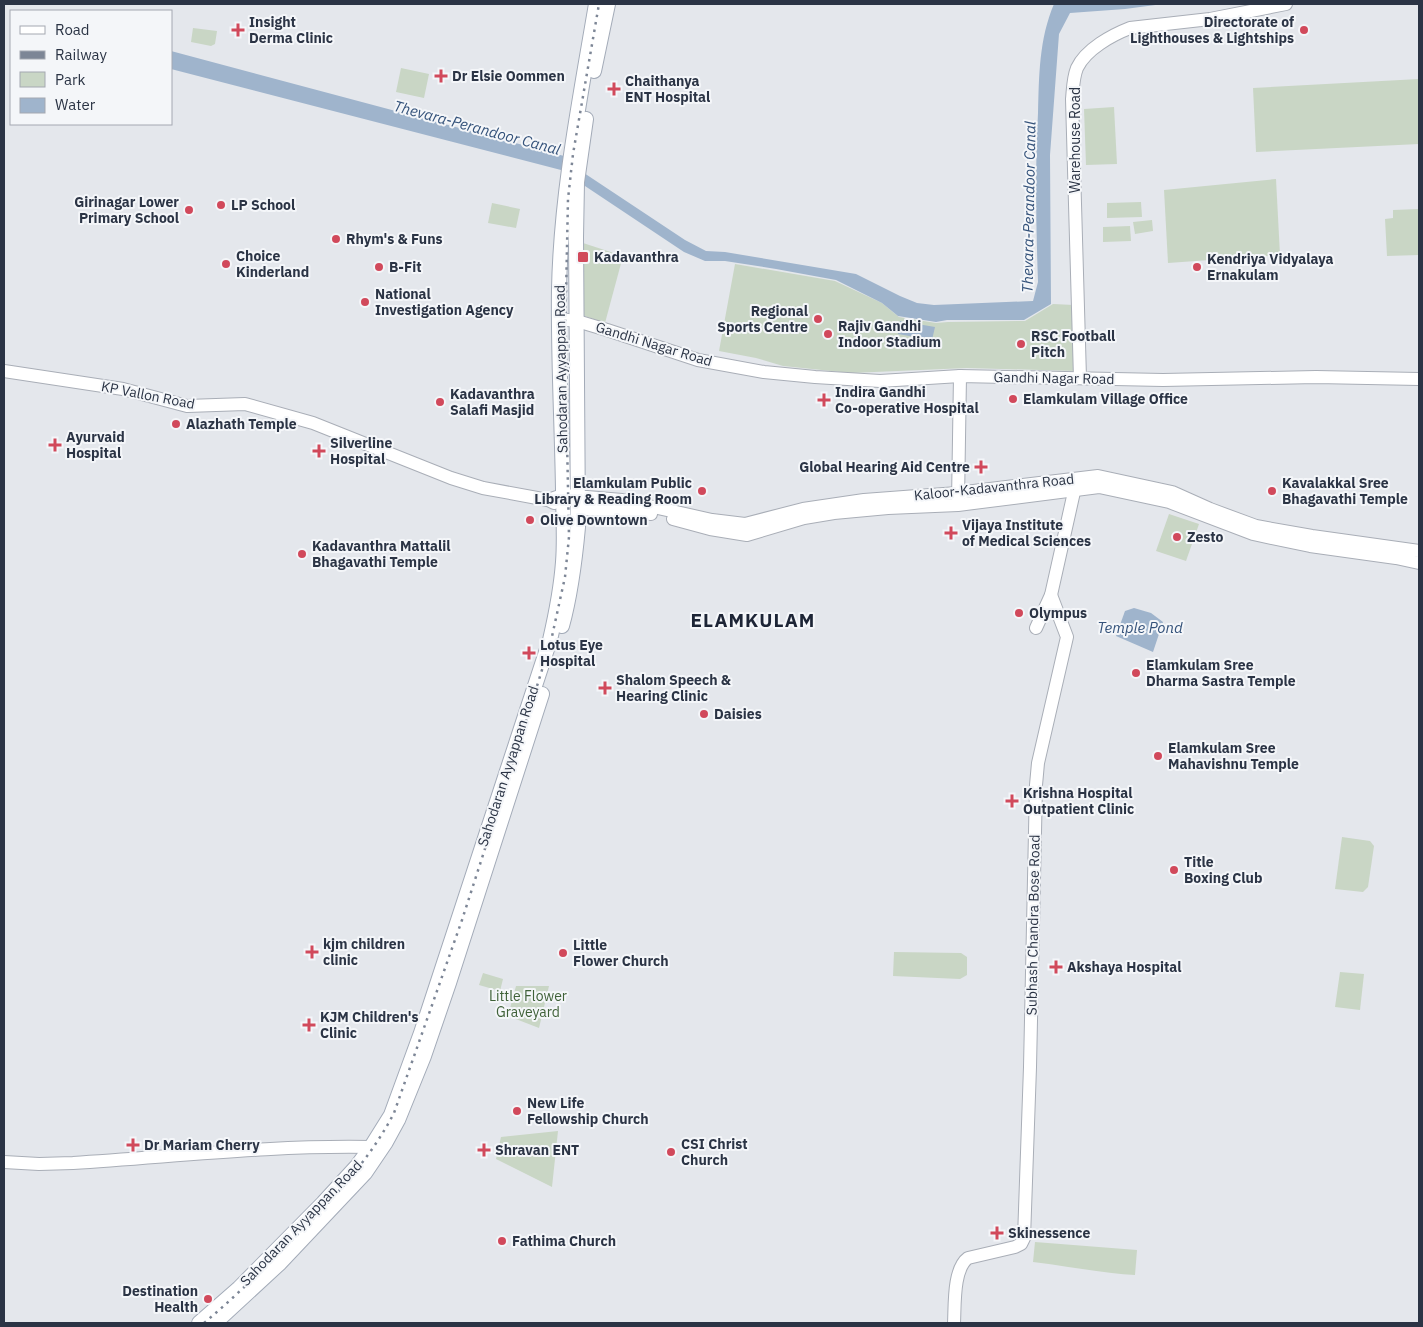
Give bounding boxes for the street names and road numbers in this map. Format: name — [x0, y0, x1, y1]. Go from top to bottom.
street label: Warehouse Road — [1066, 87, 1084, 193]
street label: Sahodaran Ayyappan Road — [551, 285, 571, 453]
street label: Gandhi Nagar Road — [594, 318, 714, 370]
street label: Gandhi Nagar Road — [993, 368, 1115, 388]
street label: KP Vallon Road — [100, 377, 196, 413]
street label: Kaloor-Kadavanthra Road — [913, 470, 1075, 504]
street label: Sahodaran Ayyappan Road — [473, 683, 543, 849]
street label: Subhash Chandra Bose Road — [1022, 834, 1044, 1016]
street label: Sahodaran Ayyappan Road — [236, 1156, 366, 1290]

